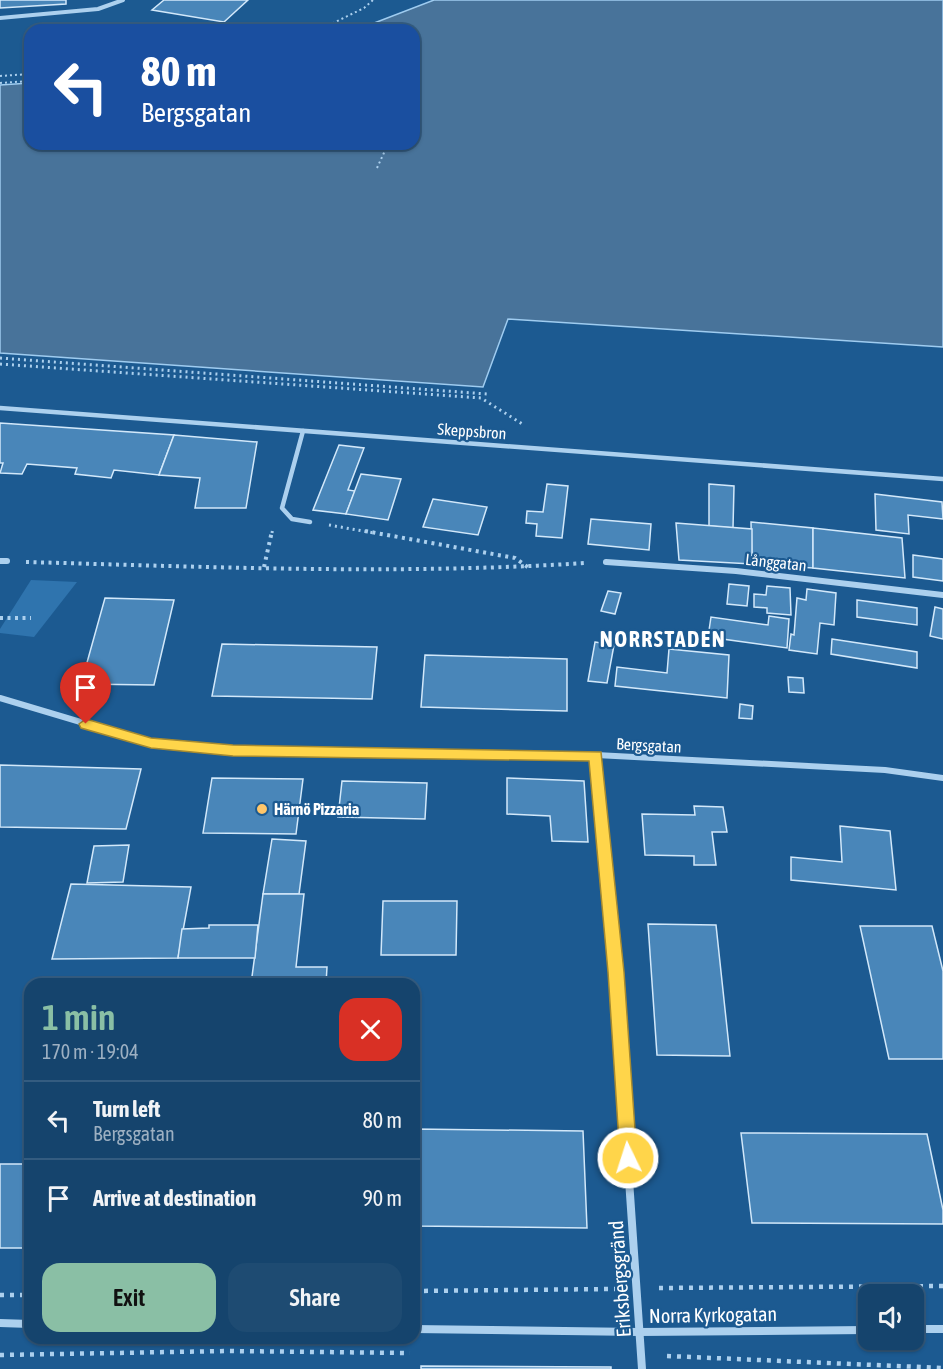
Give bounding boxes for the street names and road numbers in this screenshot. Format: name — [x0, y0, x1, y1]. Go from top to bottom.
street label: Skeppsbron — [437, 420, 507, 443]
street label: Långgatan — [744, 550, 808, 575]
street label: Bergsgatan — [616, 734, 682, 757]
street label: Eriksbergsgränd — [604, 1220, 635, 1338]
street label: Norra Kyrkogatan — [649, 1302, 777, 1327]

